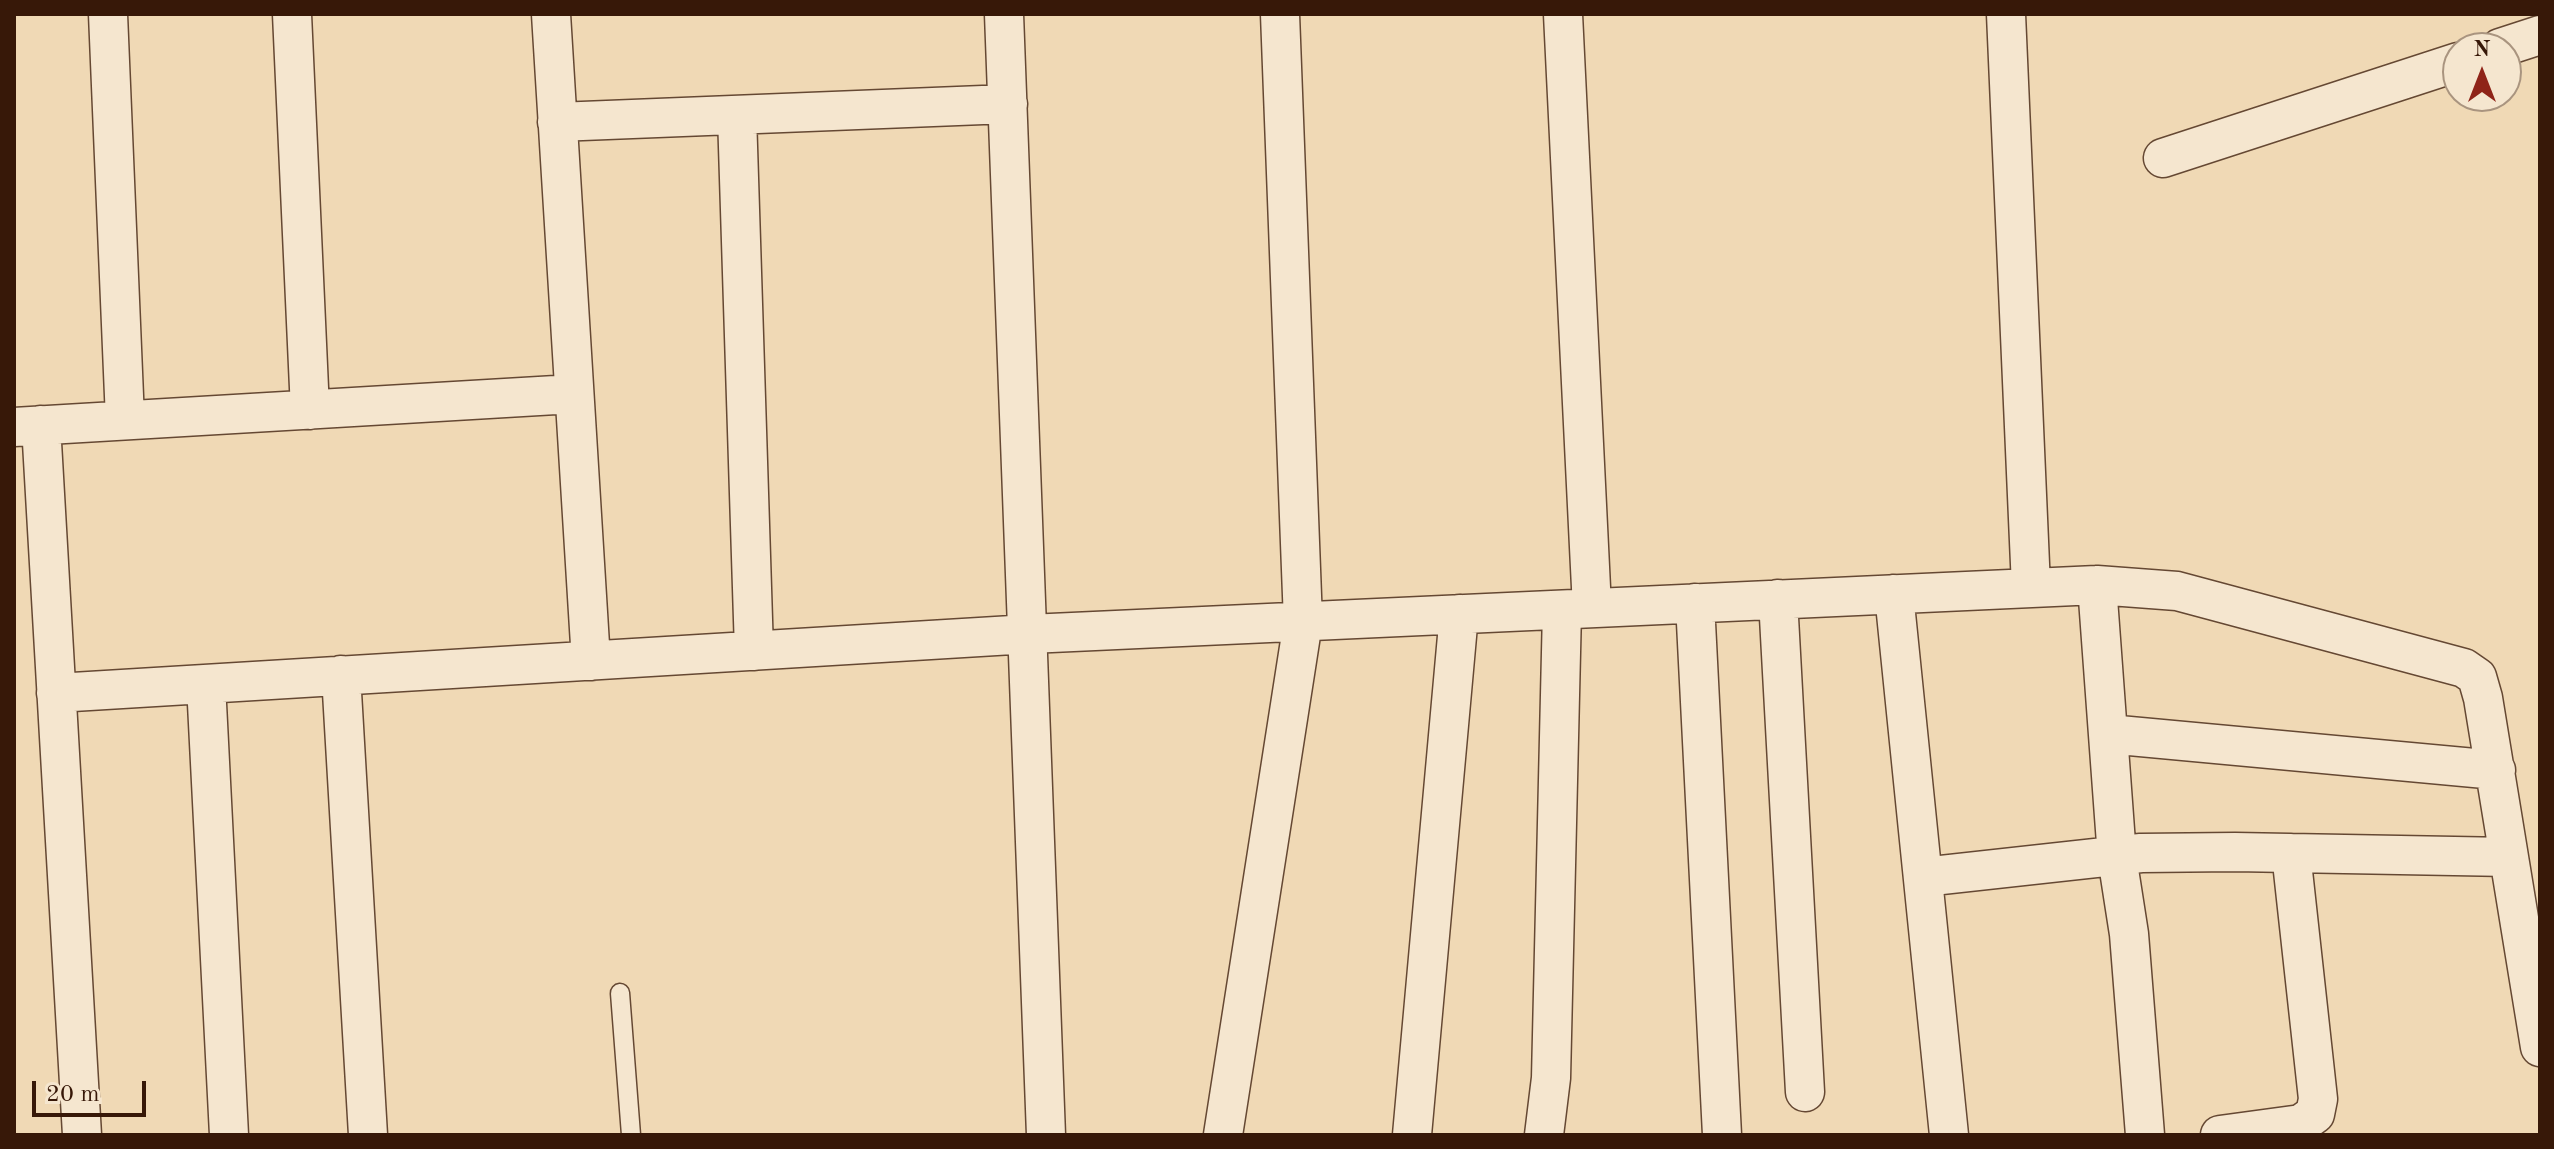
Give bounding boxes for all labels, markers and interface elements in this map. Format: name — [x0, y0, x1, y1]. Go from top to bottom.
north arrow — [2442, 32, 2522, 112]
text: N — [2474, 39, 2490, 61]
scale bar — [36, 1065, 150, 1115]
text: 20 m — [46, 1083, 100, 1107]

